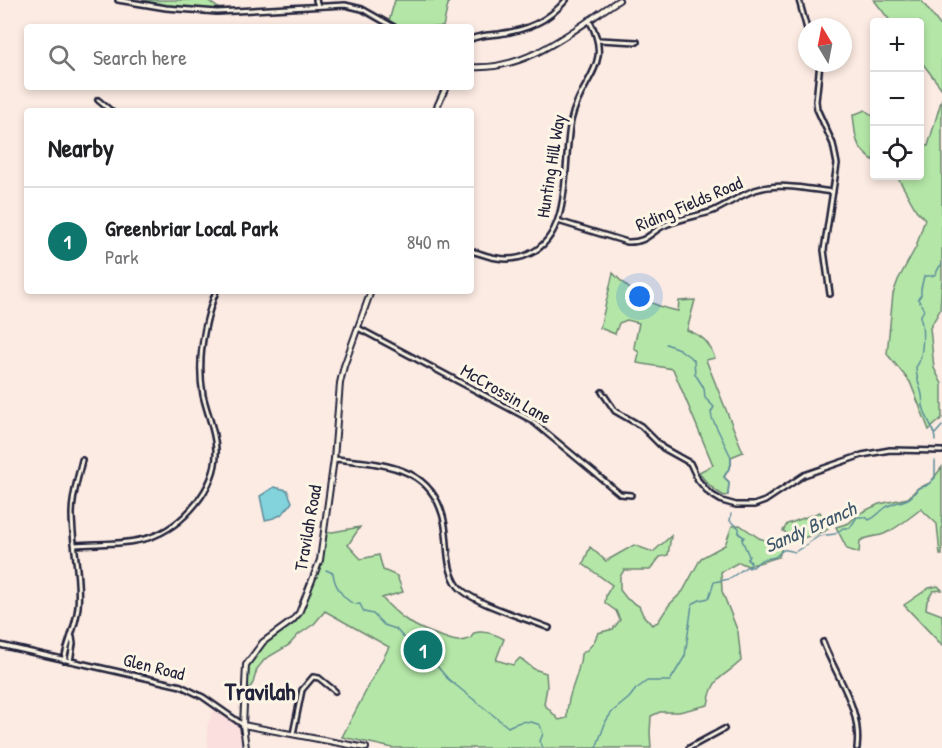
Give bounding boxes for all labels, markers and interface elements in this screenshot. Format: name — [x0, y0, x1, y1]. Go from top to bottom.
north arrow — [798, 18, 852, 72]
map controls — [870, 18, 924, 180]
button: + — [870, 18, 924, 72]
search box — [24, 24, 474, 90]
icon: search — [45, 41, 78, 74]
text: Search here — [93, 42, 187, 72]
button: − — [870, 72, 924, 126]
street label: Hunting Hill Way — [530, 112, 571, 219]
button: locate — [870, 126, 924, 180]
text: Nearby — [48, 130, 114, 165]
street label: Riding Fields Road — [632, 170, 746, 237]
text: Greenbriar Local Park — [105, 213, 278, 243]
text: 1 — [64, 228, 71, 255]
text: 840 m — [407, 228, 450, 255]
text: Park — [105, 243, 138, 270]
your location — [625, 282, 654, 311]
street label: McCrossin Lane — [456, 357, 556, 430]
street label: Travilah Road — [288, 483, 327, 573]
water label: Sandy Branch — [760, 494, 862, 560]
pin: 1 — [404, 628, 442, 672]
street label: Glen Road — [121, 647, 187, 686]
district label: Travilah — [224, 675, 295, 707]

